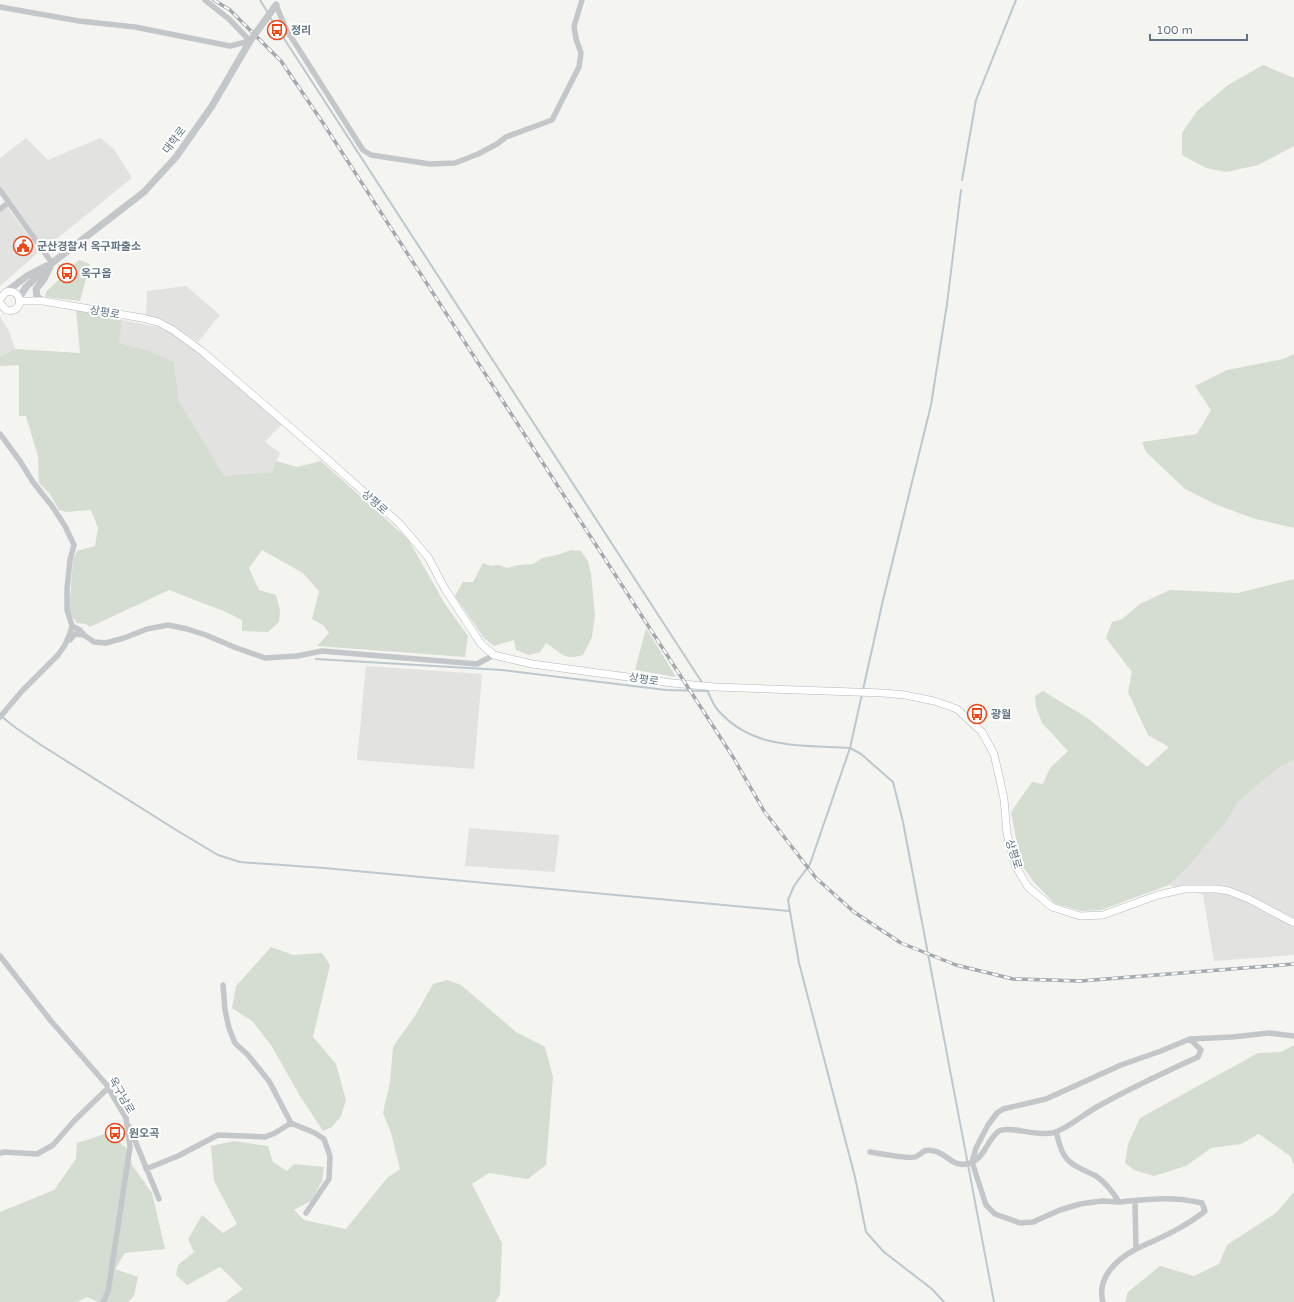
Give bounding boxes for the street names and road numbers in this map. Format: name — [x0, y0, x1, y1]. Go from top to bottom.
street label: 대학로 — [160, 124, 189, 156]
street label: 상평로 — [89, 303, 121, 322]
street label: 상평로 — [359, 487, 390, 517]
street label: 상평로 — [628, 671, 660, 688]
street label: 상평로 — [1003, 838, 1024, 871]
street label: 옥구남로 — [106, 1074, 137, 1116]

